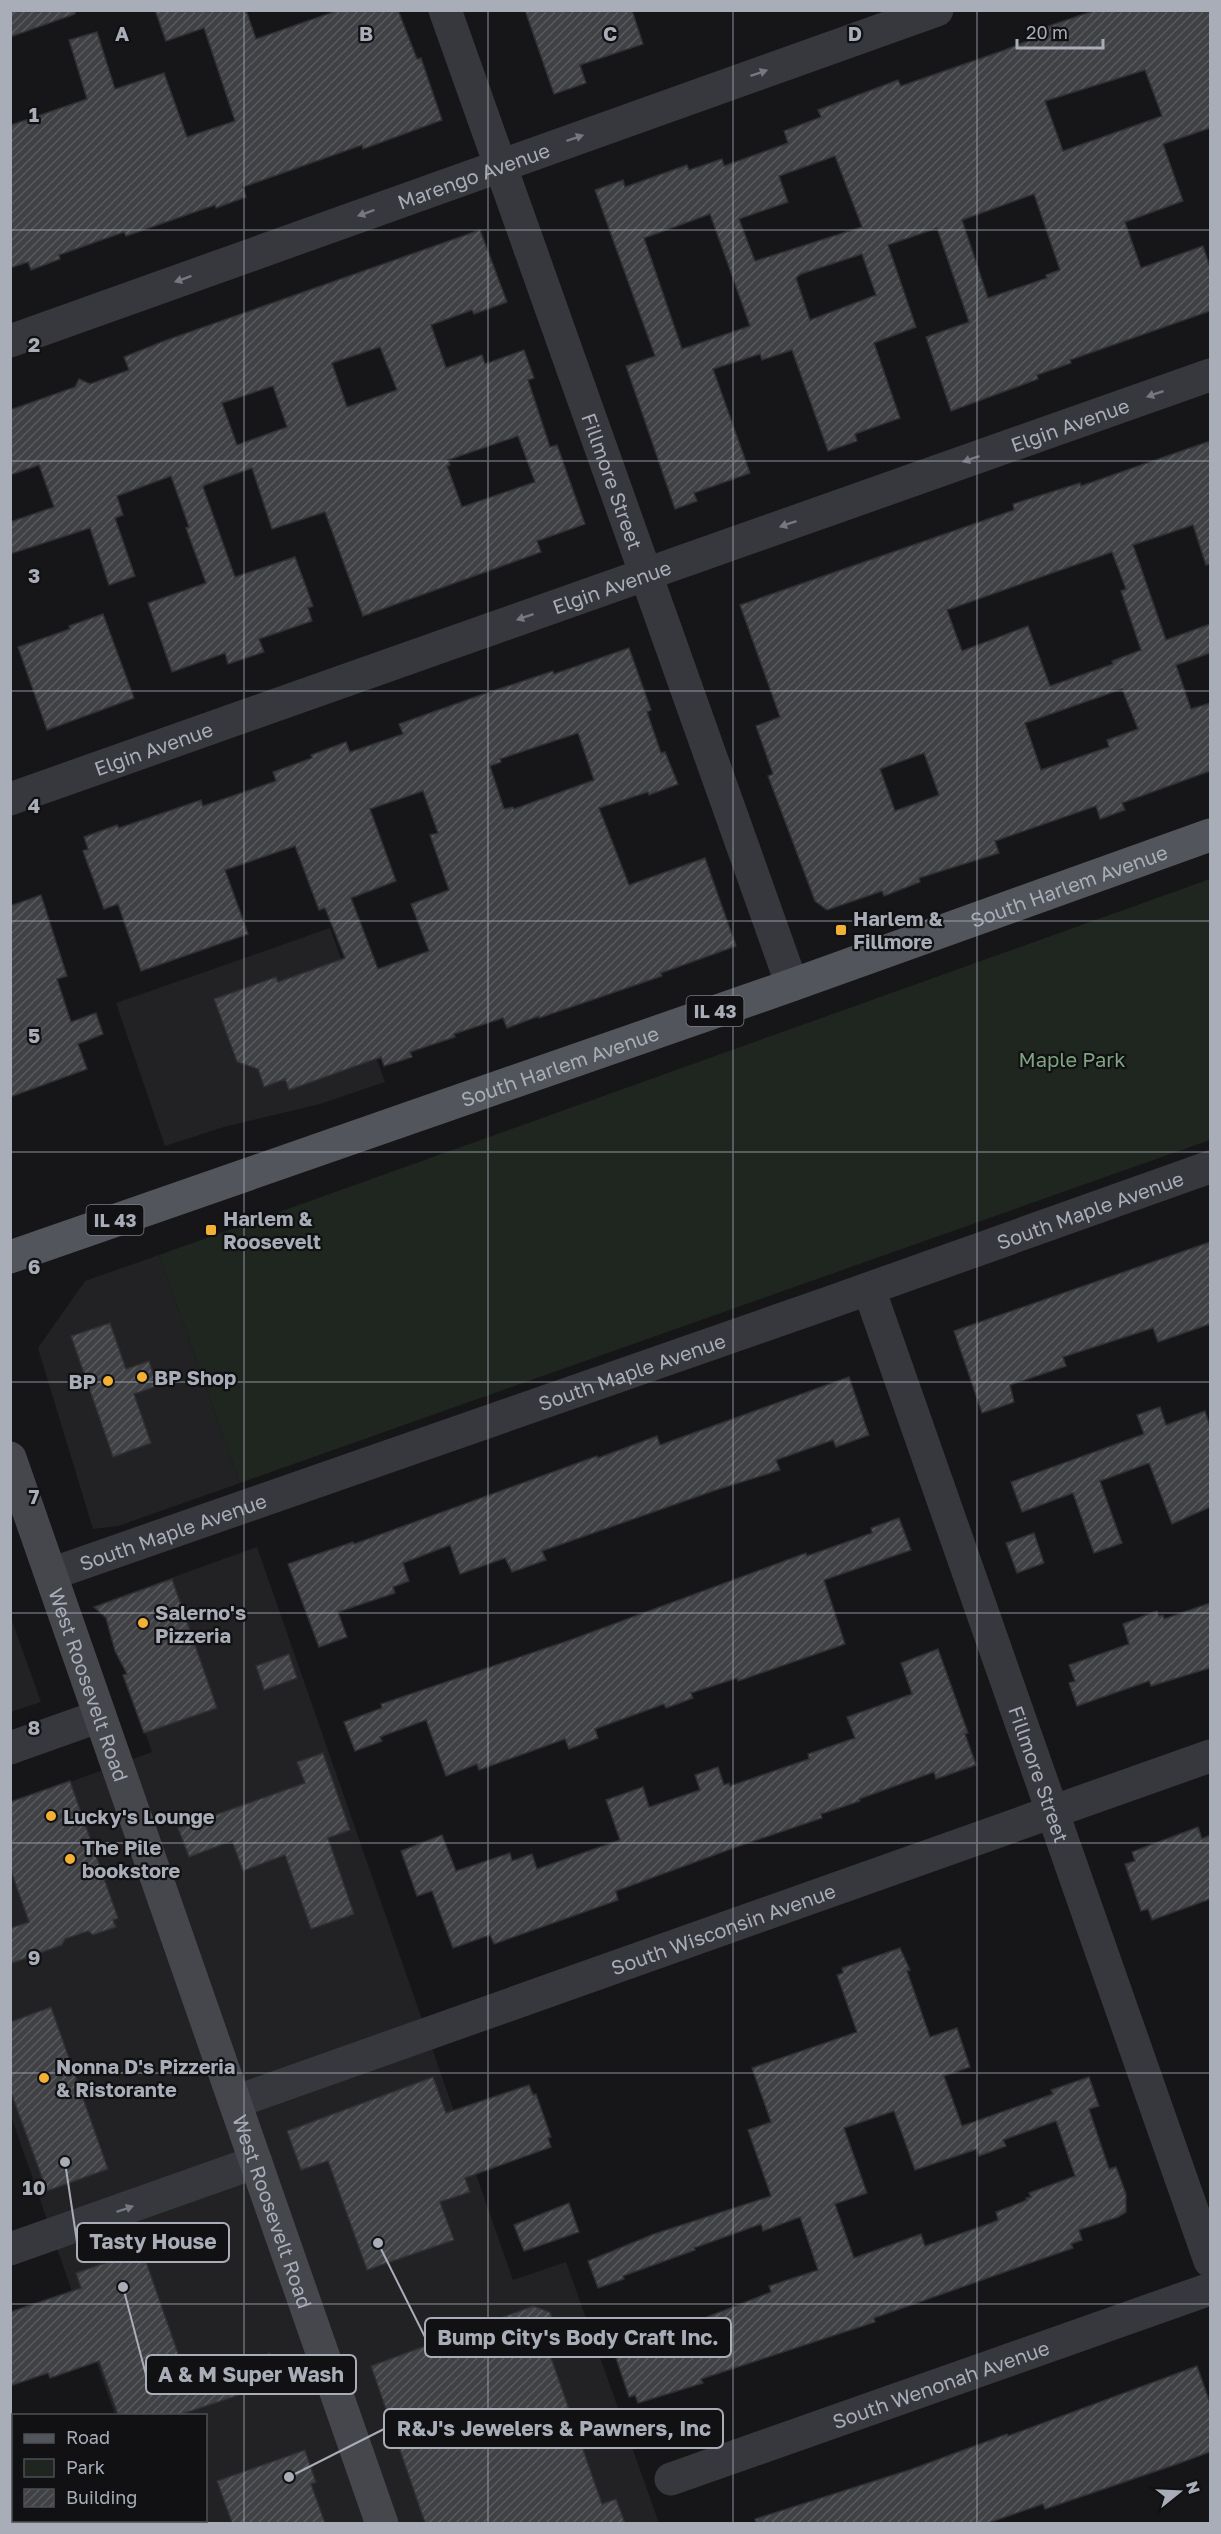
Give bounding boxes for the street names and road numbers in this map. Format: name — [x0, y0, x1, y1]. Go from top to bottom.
street label: Marengo Avenue — [394, 137, 553, 214]
street label: Elgin Avenue — [1007, 393, 1132, 457]
street label: Fillmore Street — [577, 410, 648, 553]
street label: Elgin Avenue — [549, 554, 674, 618]
street label: Elgin Avenue — [91, 716, 216, 780]
street label: South Harlem Avenue — [967, 839, 1171, 932]
road number: IL 43 — [686, 996, 744, 1026]
street label: South Harlem Avenue — [458, 1020, 662, 1111]
street label: South Maple Avenue — [993, 1165, 1187, 1254]
road number: IL 43 — [86, 1205, 144, 1235]
street label: South Maple Avenue — [535, 1328, 728, 1415]
street label: South Maple Avenue — [76, 1488, 270, 1575]
street label: West Roosevelt Road — [44, 1585, 134, 1785]
street label: Fillmore Street — [1004, 1702, 1074, 1846]
street label: South Wisconsin Avenue — [608, 1878, 839, 1980]
street label: West Roosevelt Road — [228, 2112, 318, 2311]
street label: South Wenonah Avenue — [829, 2335, 1052, 2433]

